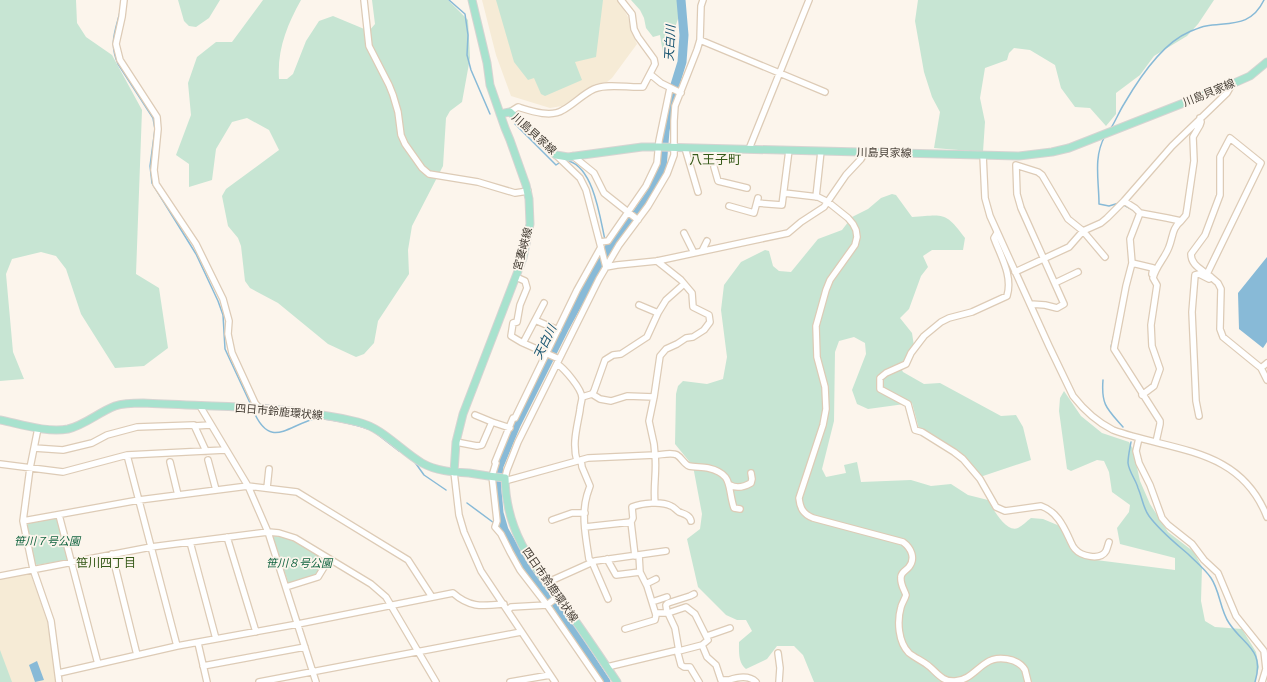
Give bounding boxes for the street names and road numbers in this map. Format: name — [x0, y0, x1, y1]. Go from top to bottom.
street label: 川島貝家線 — [1181, 76, 1237, 110]
street label: 川島貝家線 — [509, 110, 559, 158]
street label: 川島貝家線 — [856, 145, 912, 161]
street label: 宮妻峡線 — [510, 226, 536, 272]
street label: 四日市鈴鹿環状線 — [235, 401, 323, 423]
street label: 四日市鈴鹿環状線 — [519, 545, 581, 625]

